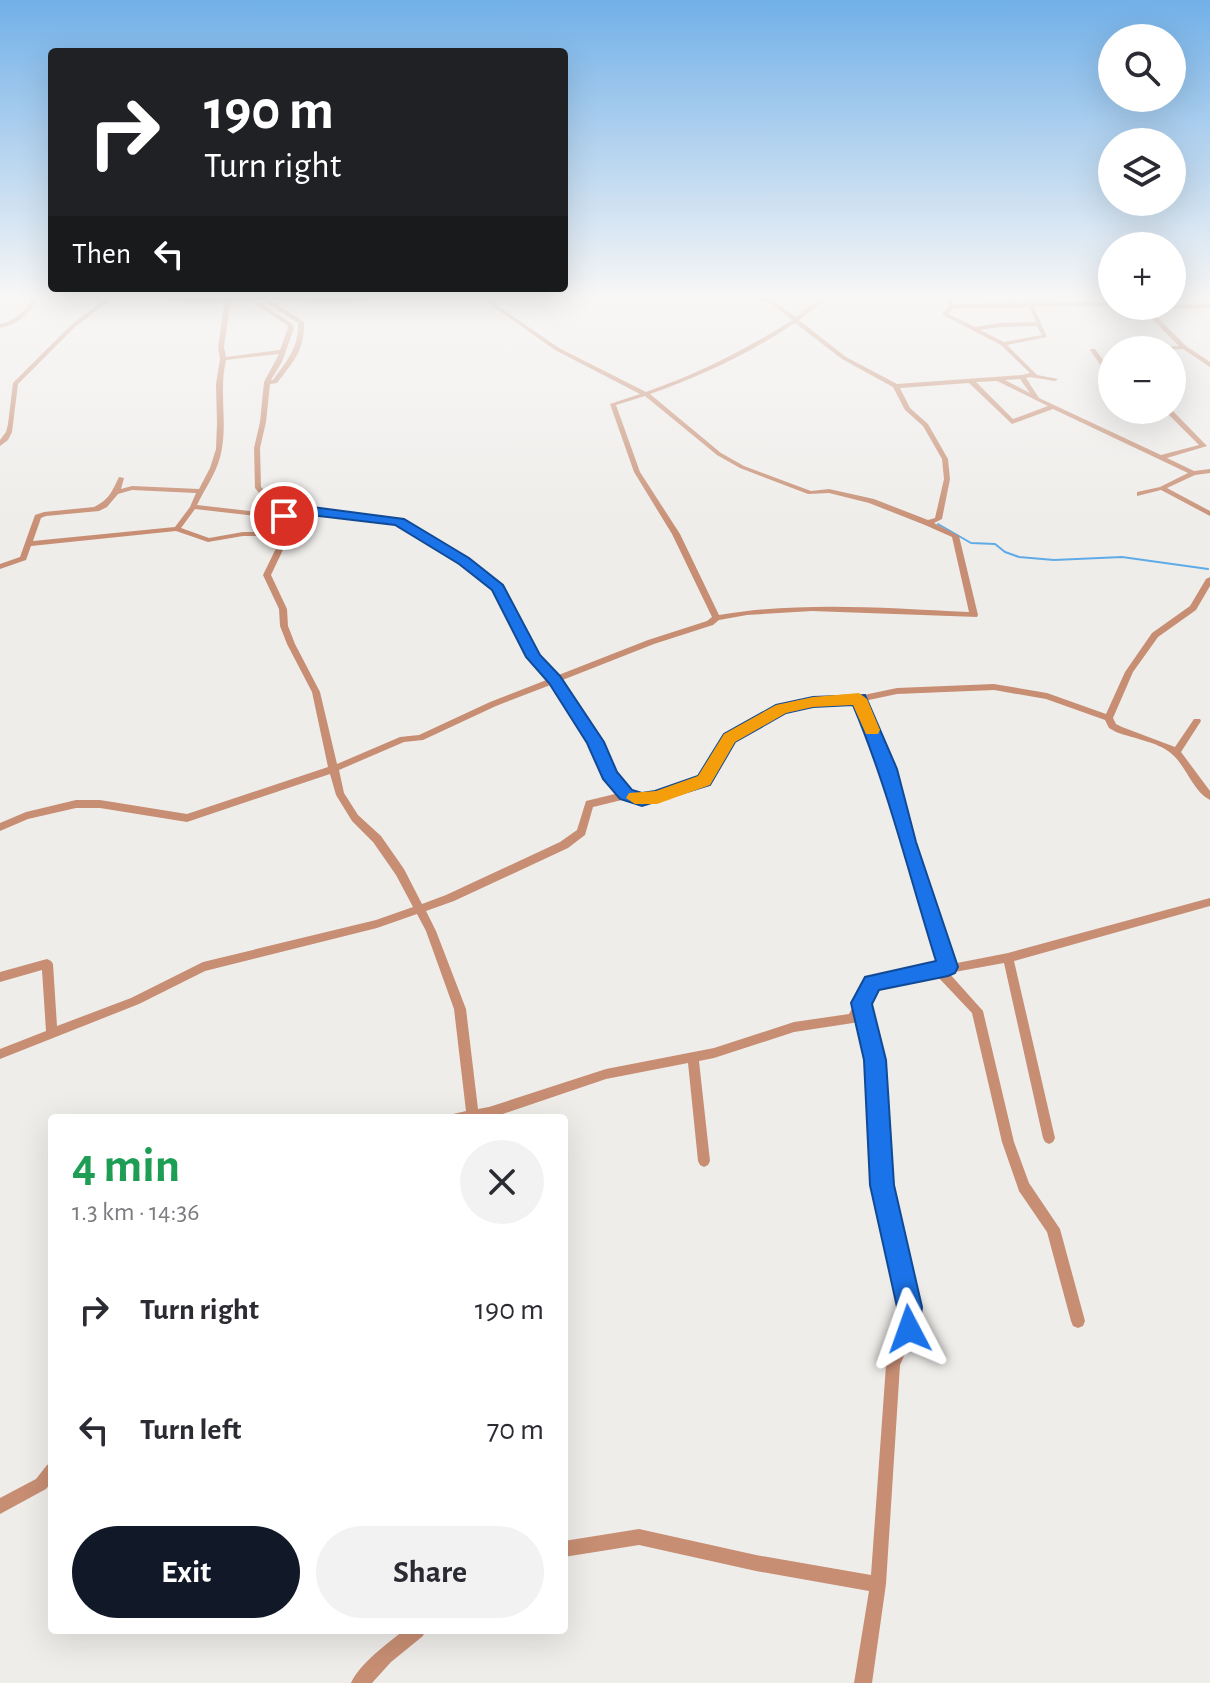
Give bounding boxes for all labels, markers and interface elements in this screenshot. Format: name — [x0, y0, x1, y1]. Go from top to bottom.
map controls — [1098, 24, 1186, 424]
button: search — [1098, 24, 1186, 112]
icon: right — [72, 80, 176, 184]
text: 190 m — [204, 83, 334, 139]
button: layers — [1098, 128, 1186, 216]
text: Turn right — [204, 148, 341, 184]
icon: left — [147, 232, 191, 276]
button: + — [1098, 232, 1186, 320]
text: Then — [72, 239, 131, 269]
button: − — [1098, 336, 1186, 424]
pin — [250, 482, 318, 550]
icon: arrive — [262, 494, 306, 538]
button: close — [460, 1140, 544, 1224]
text: 4 min — [72, 1143, 180, 1191]
text: 1.3 km · 14:36 — [72, 1199, 199, 1225]
position arrow — [867, 1287, 951, 1371]
icon: right — [72, 1288, 116, 1332]
text: Turn right — [140, 1295, 259, 1325]
text: 190 m — [475, 1295, 544, 1325]
icon: left — [72, 1408, 116, 1452]
text: Turn left — [140, 1415, 241, 1445]
text: 70 m — [487, 1415, 544, 1445]
button: Exit — [72, 1526, 300, 1618]
button: Share — [316, 1526, 544, 1618]

